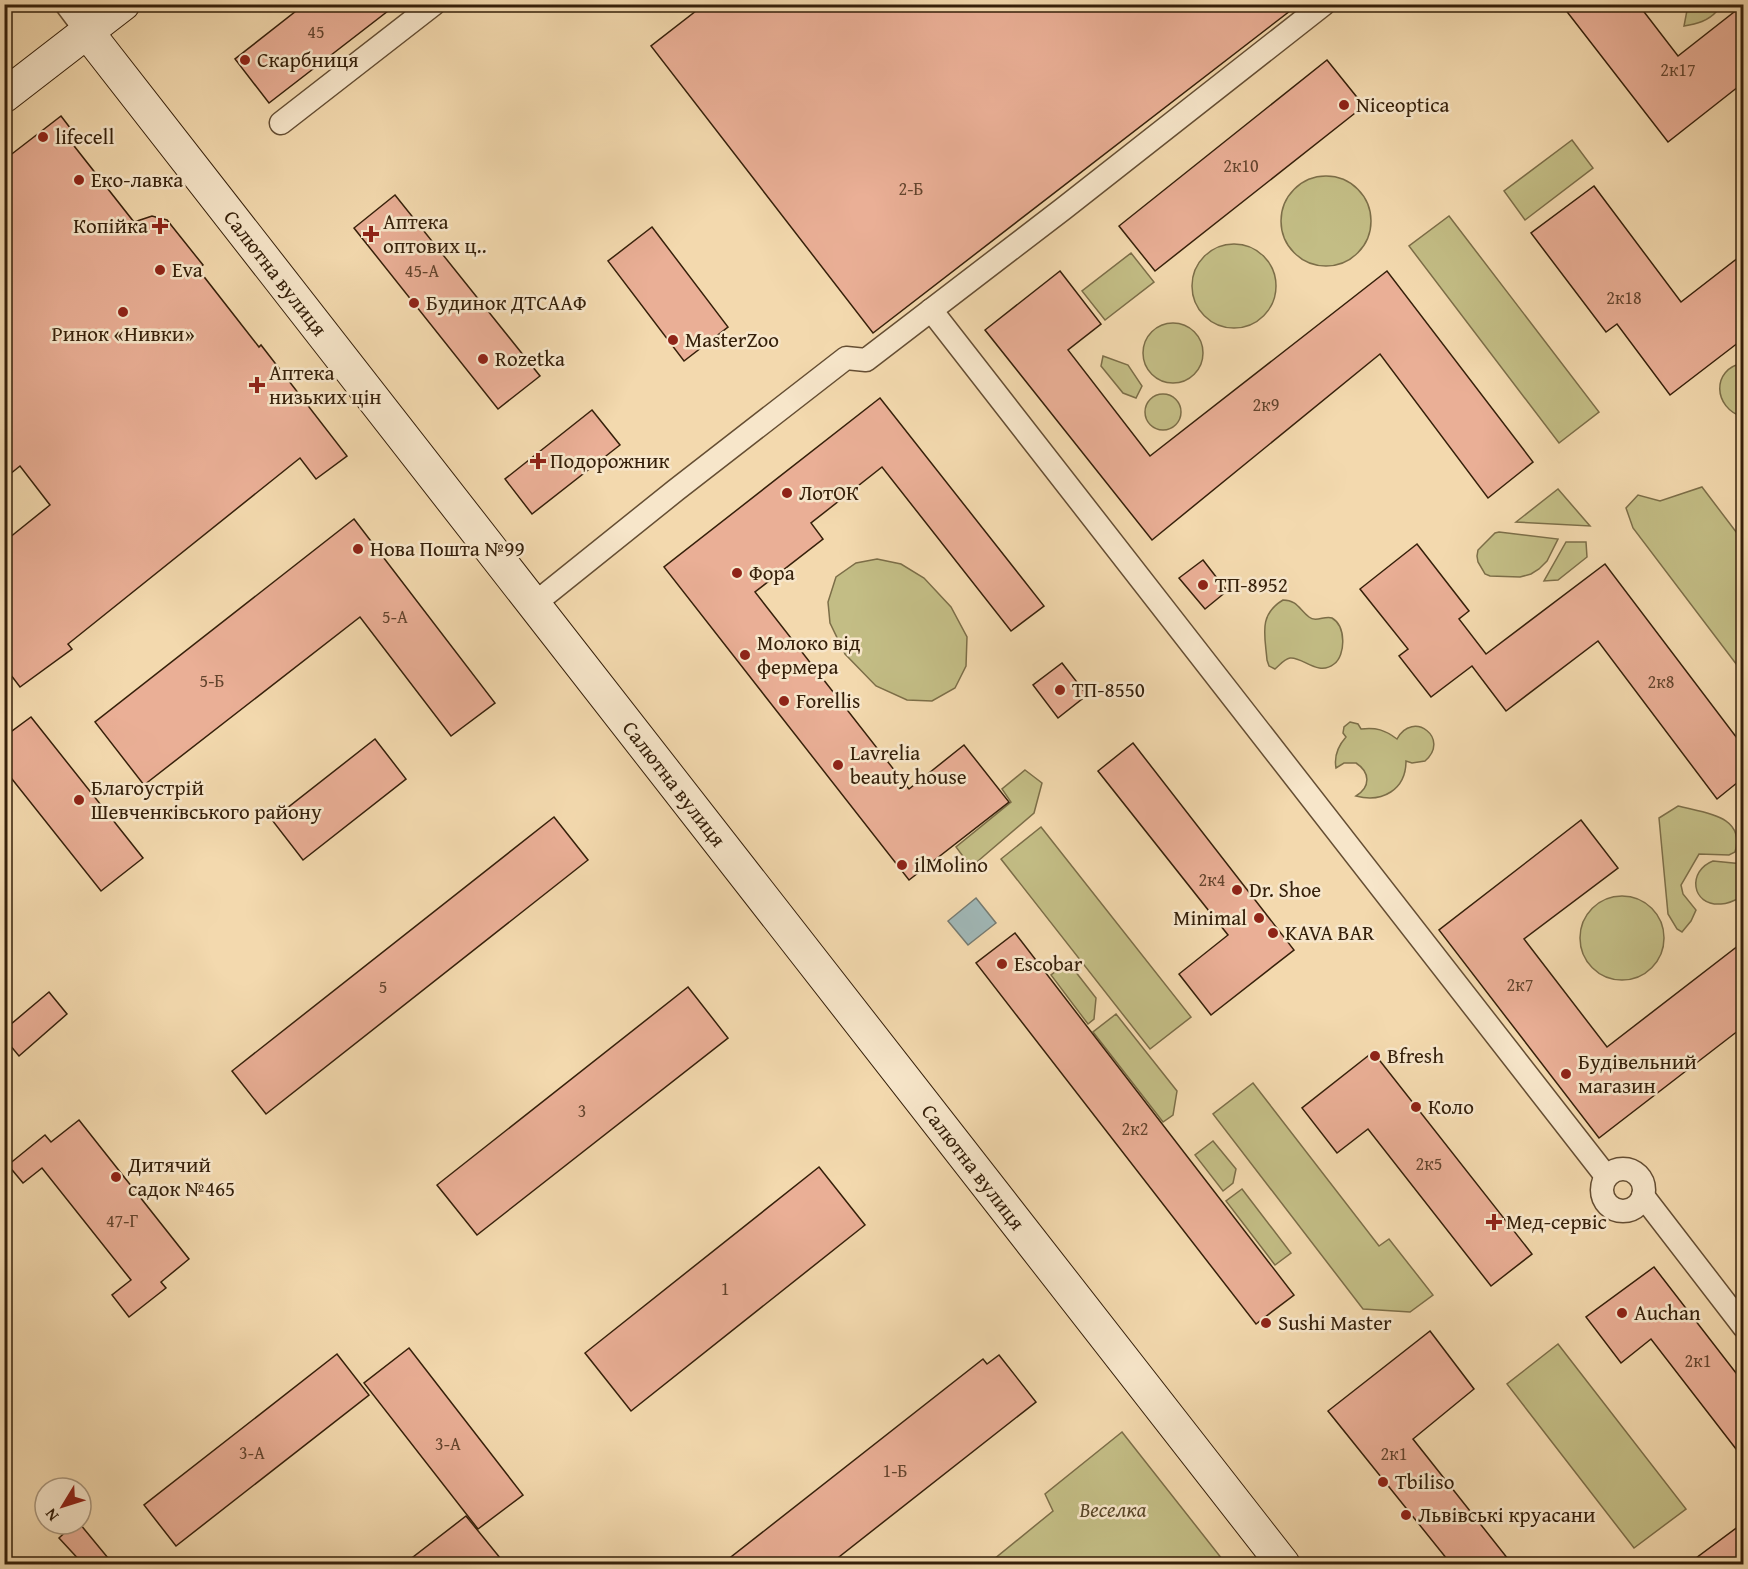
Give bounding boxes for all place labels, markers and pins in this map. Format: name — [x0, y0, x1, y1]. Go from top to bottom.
place label: Скарбниця — [257, 44, 359, 75]
marker: Скарбниця — [238, 53, 252, 67]
place label: Niceoptica — [1356, 89, 1449, 120]
marker: Niceoptica — [1337, 98, 1351, 112]
place label: lifecell — [55, 121, 114, 152]
marker: lifecell — [36, 130, 50, 144]
place label: Еко-лавка — [91, 164, 183, 195]
marker: Еко-лавка — [72, 173, 86, 187]
place label: Аптека оптових ц.. — [383, 206, 487, 261]
place label: Копійка — [73, 210, 148, 241]
marker: Копійка — [153, 219, 167, 233]
marker: Аптека оптових ц.. — [364, 227, 378, 241]
place label: Eva — [172, 254, 203, 285]
marker: Eva — [153, 263, 167, 277]
place label: Будинок ДТСААФ — [426, 287, 587, 318]
marker: Будинок ДТСААФ — [407, 296, 421, 310]
marker: Ринок «Нивки» — [116, 305, 130, 319]
place label: Ринок «Нивки» — [51, 318, 195, 349]
place label: MasterZoo — [685, 324, 779, 355]
marker: MasterZoo — [666, 333, 680, 347]
place label: Rozetka — [495, 343, 565, 374]
marker: Rozetka — [476, 352, 490, 366]
place label: Аптека низьких цін — [269, 357, 382, 412]
marker: Аптека низьких цін — [250, 378, 264, 392]
place label: Подорожник — [550, 445, 669, 476]
marker: Подорожник — [531, 454, 545, 468]
place label: ЛотОК — [799, 477, 859, 508]
marker: ЛотОК — [780, 486, 794, 500]
place label: Нова Пошта №99 — [370, 533, 525, 564]
marker: Нова Пошта №99 — [351, 542, 365, 556]
place label: Фора — [749, 557, 795, 588]
marker: Фора — [730, 566, 744, 580]
place label: ТП-8952 — [1215, 569, 1288, 600]
marker: ТП-8952 — [1196, 578, 1210, 592]
place label: Молоко від фермера — [757, 627, 861, 682]
marker: Молоко від фермера — [738, 648, 752, 662]
place label: ТП-8550 — [1072, 674, 1145, 705]
marker: ТП-8550 — [1053, 683, 1067, 697]
place label: Forellis — [796, 685, 860, 716]
marker: Forellis — [777, 694, 791, 708]
place label: Lavrelia beauty house — [850, 737, 967, 792]
marker: Lavrelia beauty house — [831, 758, 845, 772]
place label: Благоустрій Шевченківського району — [91, 772, 322, 827]
marker: Благоустрій Шевченківського району — [72, 793, 86, 807]
place label: ilMolino — [914, 849, 988, 880]
marker: ilMolino — [895, 858, 909, 872]
place label: Dr. Shoe — [1249, 874, 1321, 905]
marker: Dr. Shoe — [1230, 883, 1244, 897]
place label: Minimal — [1173, 902, 1247, 933]
marker: Minimal — [1252, 911, 1266, 925]
place label: KAVA BAR — [1285, 917, 1375, 948]
marker: KAVA BAR — [1266, 926, 1280, 940]
place label: Escobar — [1014, 948, 1083, 979]
marker: Escobar — [995, 957, 1009, 971]
place label: Bfresh — [1387, 1040, 1444, 1071]
place label: Будівельний магазин — [1578, 1046, 1697, 1101]
marker: Bfresh — [1368, 1049, 1382, 1063]
marker: Будівельний магазин — [1559, 1067, 1573, 1081]
place label: Коло — [1428, 1091, 1474, 1122]
marker: Коло — [1409, 1100, 1423, 1114]
place label: Дитячий садок №465 — [127, 1149, 235, 1204]
marker: Дитячий садок №465 — [109, 1170, 123, 1184]
place label: Мед-сервіс — [1506, 1206, 1607, 1237]
marker: Мед-сервіс — [1487, 1215, 1501, 1229]
place label: Auchan — [1634, 1297, 1701, 1328]
marker: Auchan — [1615, 1306, 1629, 1320]
place label: Sushi Master — [1278, 1307, 1392, 1338]
marker: Sushi Master — [1259, 1316, 1273, 1330]
place label: Tbiliso — [1395, 1466, 1454, 1497]
marker: Tbiliso — [1376, 1475, 1390, 1489]
place label: Львівські круасани — [1418, 1499, 1595, 1530]
marker: Львівські круасани — [1399, 1508, 1413, 1522]

